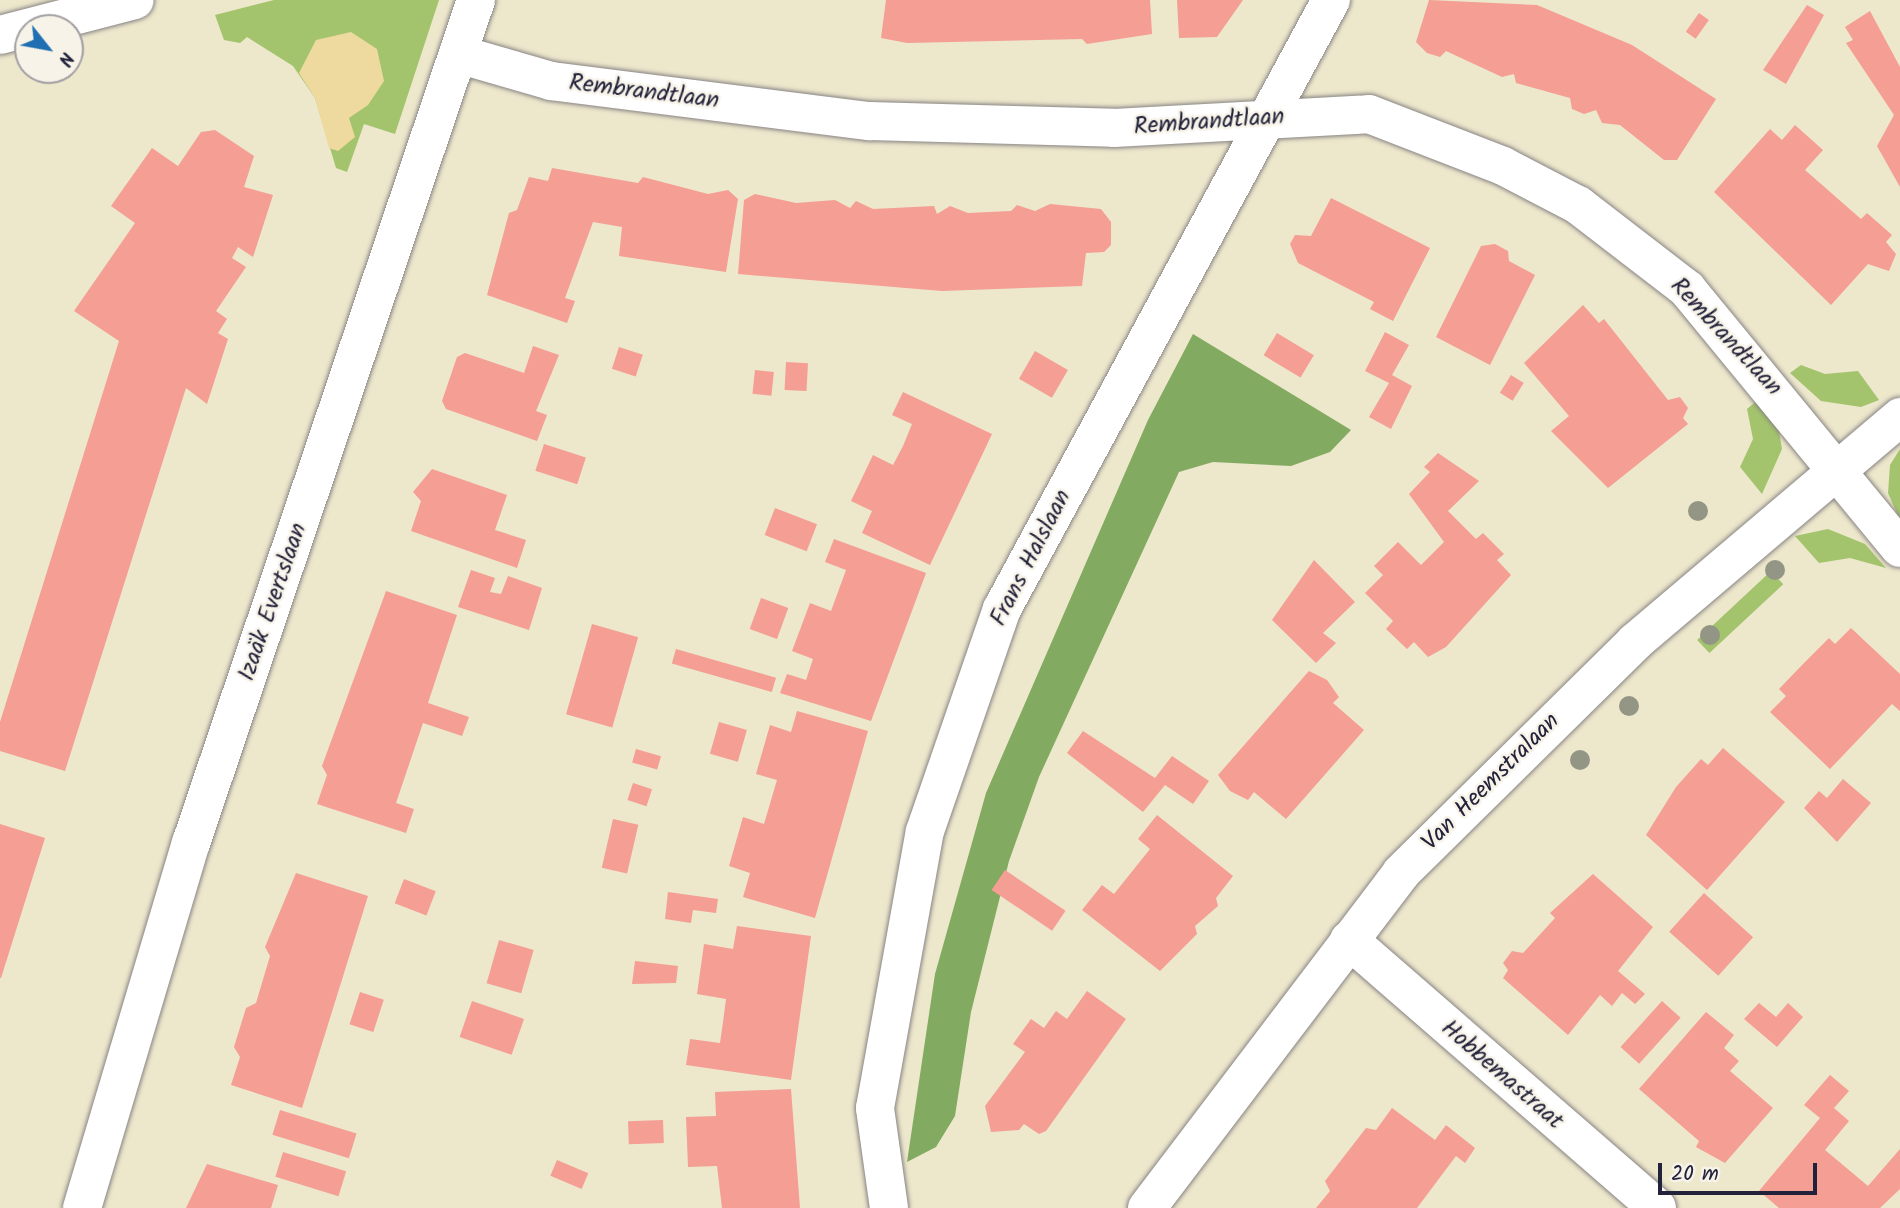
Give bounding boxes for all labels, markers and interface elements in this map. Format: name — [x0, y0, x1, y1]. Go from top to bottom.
north arrow — [14, 14, 84, 84]
text: N — [49, 46, 81, 72]
street label: Rembrandtlaan — [567, 69, 721, 115]
street label: Rembrandtlaan — [1133, 102, 1285, 142]
street label: Rembrandtlaan — [1664, 272, 1788, 402]
street label: Frans Halslaan — [984, 485, 1078, 631]
street label: Izaäk Evertslaan — [233, 519, 313, 685]
street label: Van Heemstralaan — [1416, 707, 1566, 857]
street label: Hobbemastraat — [1435, 1014, 1569, 1136]
scale bar — [1662, 1148, 1821, 1192]
text: 20 m — [1671, 1158, 1719, 1191]

